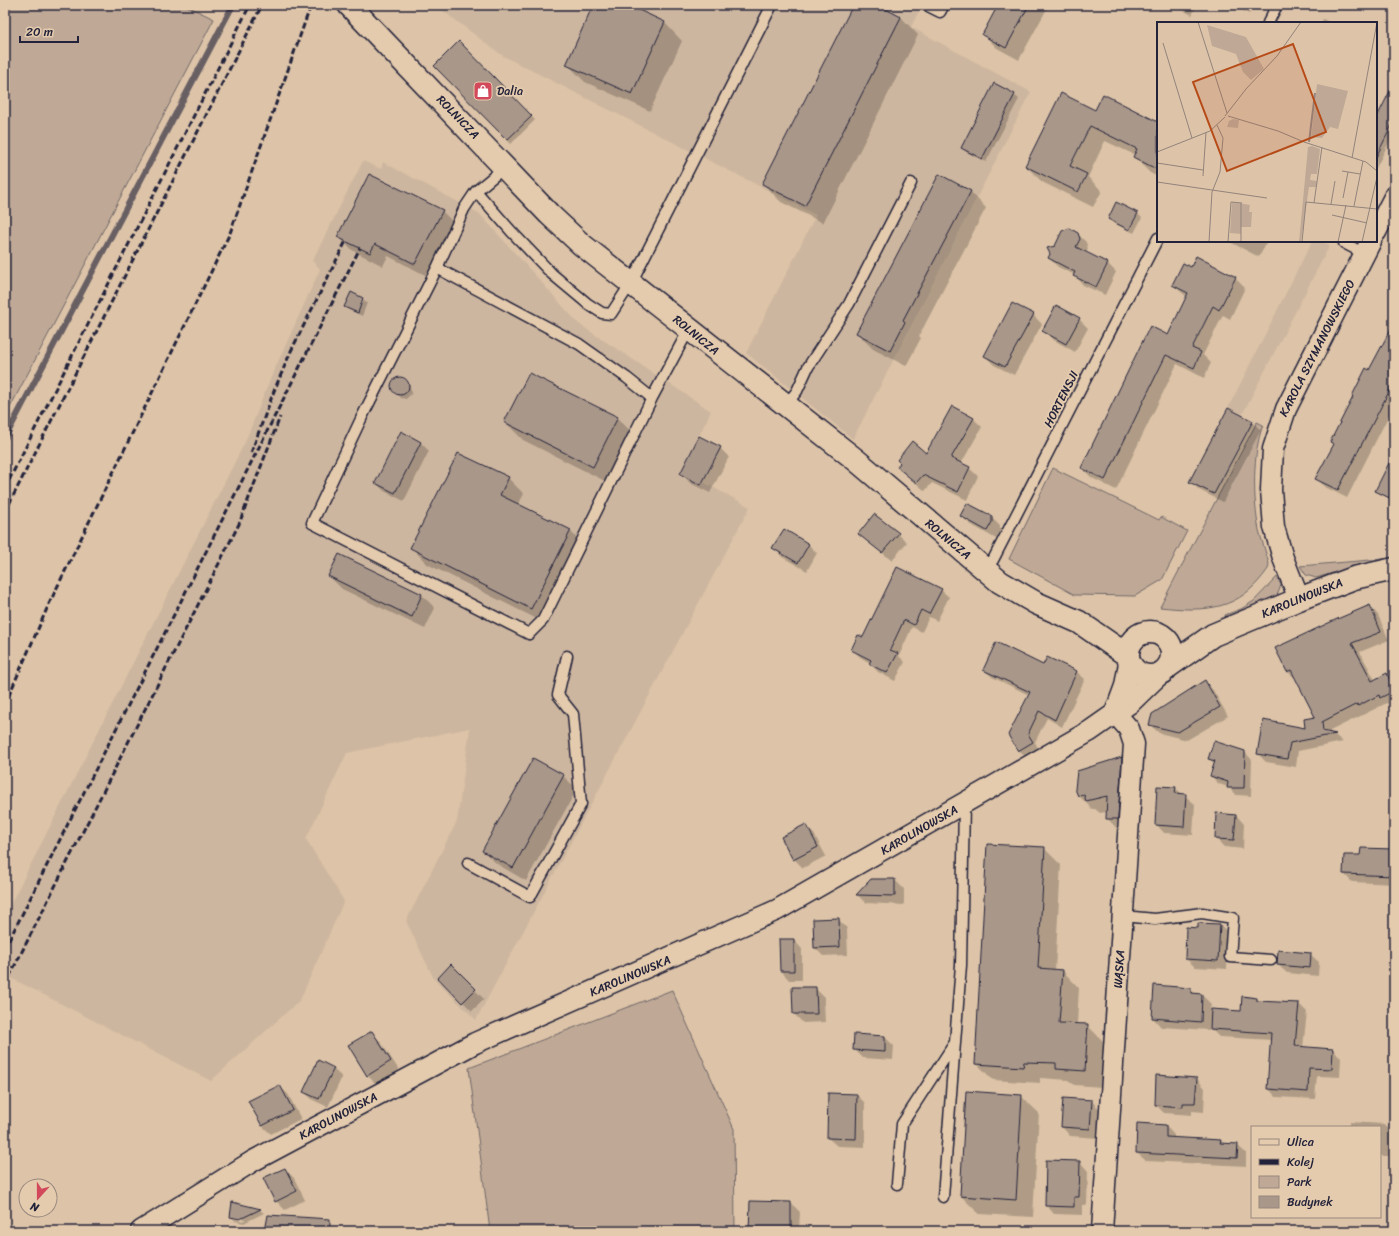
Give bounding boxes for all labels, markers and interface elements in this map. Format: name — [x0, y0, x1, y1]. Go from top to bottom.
scale bar — [20, 18, 78, 44]
text: 20 m — [26, 21, 53, 43]
inset map — [1157, 22, 1377, 242]
shop icon: Dalia — [472, 80, 494, 102]
place label: Dalia — [497, 80, 523, 102]
street label: ROLNICZA — [431, 90, 485, 145]
street label: KAROLA SZYMANOWSKIEGO — [1273, 275, 1361, 421]
street label: ROLNICZA — [668, 309, 724, 361]
street label: HORTENSJI — [1037, 366, 1085, 431]
street label: ROLNICZA — [920, 513, 976, 565]
street label: KAROLINOWSKA — [1258, 572, 1346, 624]
street label: KAROLINOWSKA — [876, 799, 962, 861]
street label: KAROLINOWSKA — [586, 949, 674, 1003]
street label: WĄSKA — [1107, 949, 1131, 989]
street label: KAROLINOWSKA — [295, 1086, 382, 1146]
legend — [1251, 1126, 1381, 1218]
text: Ulica — [1287, 1131, 1315, 1153]
text: Kolej — [1287, 1151, 1314, 1173]
text: Park — [1287, 1171, 1312, 1193]
north arrow — [18, 1178, 58, 1218]
text: Budynek — [1287, 1191, 1333, 1213]
text: N — [27, 1196, 42, 1217]

